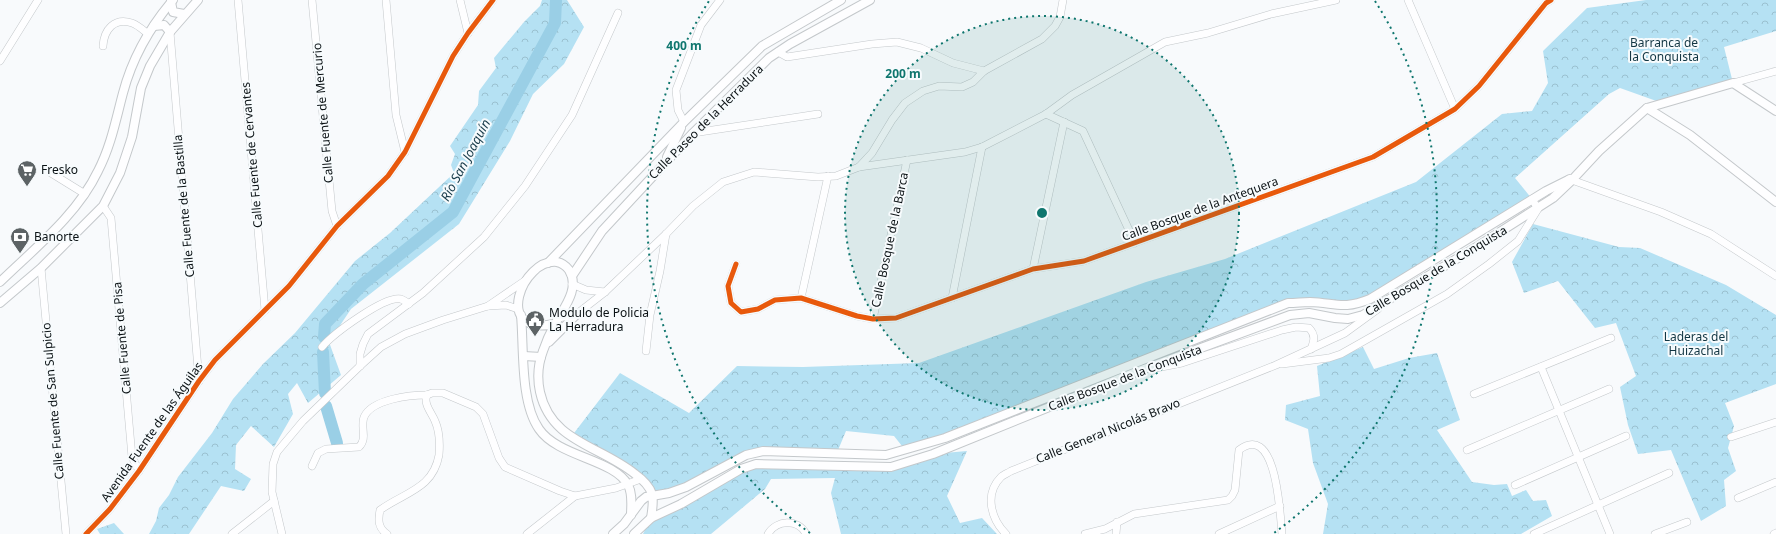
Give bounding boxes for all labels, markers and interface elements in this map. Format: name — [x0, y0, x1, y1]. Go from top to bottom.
park label: Barranca de la Conquista — [1629, 34, 1699, 65]
text: 400 m — [666, 37, 702, 54]
street label: Calle Fuente de Mercurio — [308, 42, 337, 184]
street label: Calle Paseo de la Herradura — [645, 61, 767, 183]
text: 200 m — [885, 65, 921, 82]
street label: Calle Fuente de Cervantes — [237, 81, 266, 229]
water label: Río San Joaquín — [436, 116, 494, 204]
street label: Calle Fuente de la Bastilla — [169, 134, 198, 278]
supermarket icon: Fresko — [16, 159, 38, 187]
place label: Fresko — [41, 161, 78, 178]
street label: Calle Bosque de la Barca — [867, 171, 912, 309]
street label: Calle Bosque de la Antequera — [1119, 172, 1280, 245]
centre of rings — [1035, 206, 1049, 220]
street label: Calle Bosque de la Conquista — [1361, 221, 1510, 320]
bank icon: Banorte — [9, 226, 31, 254]
place label: Banorte — [34, 228, 79, 245]
street label: Calle Fuente de Pisa — [108, 281, 135, 395]
place label: Modulo de Policia La Herradura — [549, 304, 649, 335]
public building icon: Modulo de Policia La Herradura — [524, 309, 546, 337]
street label: Calle Fuente de San Sulpicio — [37, 322, 68, 480]
park label: Laderas del Huizachal — [1664, 328, 1728, 359]
street label: Calle Bosque de la Conquista — [1046, 340, 1204, 415]
street label: Avenida Fuente de las Águilas — [97, 358, 207, 505]
street label: Calle General Nicolás Bravo — [1033, 394, 1183, 467]

